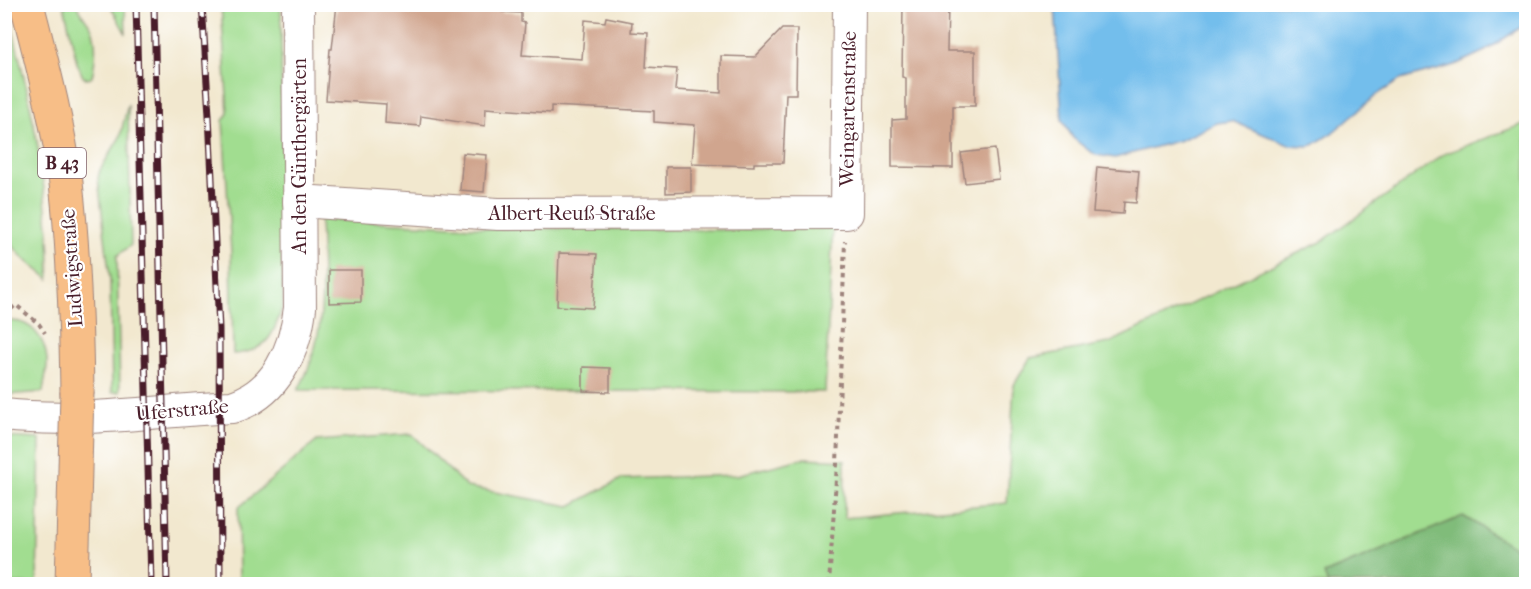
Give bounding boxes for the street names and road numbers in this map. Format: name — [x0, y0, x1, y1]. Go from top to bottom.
street label: Weingartenstraße — [835, 31, 861, 188]
street label: An den Günthergärten — [288, 57, 311, 255]
road number: B 43 — [38, 148, 86, 178]
street label: Albert-Reuß-Straße — [487, 202, 656, 225]
street label: Ludwigstraße — [56, 208, 88, 328]
street label: Uferstraße — [134, 394, 230, 426]

